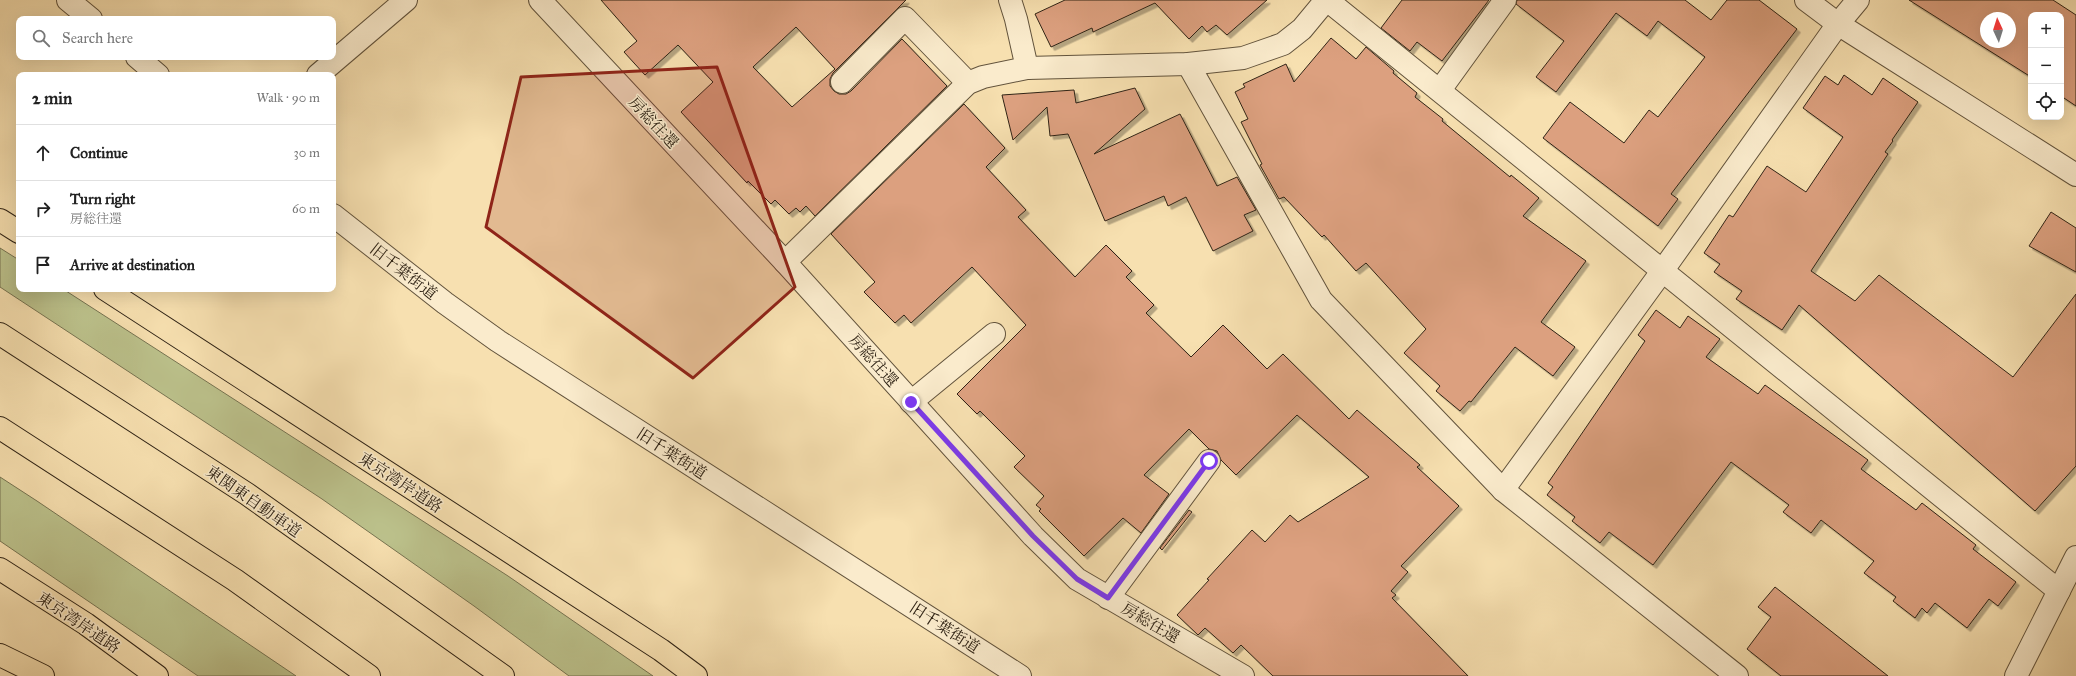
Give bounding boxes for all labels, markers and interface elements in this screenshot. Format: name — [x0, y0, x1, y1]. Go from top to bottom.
north arrow — [1980, 12, 2016, 48]
map controls — [2028, 12, 2064, 120]
button: + — [2028, 12, 2064, 48]
search box — [16, 16, 336, 60]
icon: search — [30, 27, 52, 49]
text: Search here — [62, 29, 133, 47]
button: − — [2028, 48, 2064, 84]
button: locate — [2028, 84, 2064, 120]
text: 2 min — [32, 88, 72, 109]
text: Walk · 90 m — [257, 90, 320, 106]
street label: 房総往還 — [625, 92, 682, 152]
icon: ahead — [32, 142, 54, 164]
text: Continue — [70, 144, 128, 162]
text: 30 m — [294, 145, 320, 161]
text: Turn right — [70, 190, 135, 208]
icon: right — [32, 198, 54, 220]
text: 60 m — [292, 201, 320, 217]
text: 房総往還 — [70, 211, 122, 227]
street label: 旧千葉街道 — [366, 239, 441, 304]
icon: arrive — [32, 254, 54, 276]
text: Arrive at destination — [70, 256, 195, 274]
street label: 房総往還 — [845, 330, 902, 390]
route end — [902, 393, 920, 411]
street label: 旧千葉街道 — [633, 424, 710, 483]
street label: 東京湾岸道路 — [355, 448, 446, 517]
route start — [1200, 452, 1218, 470]
street label: 東関東自動車道 — [202, 462, 305, 541]
street label: 東京湾岸道路 — [34, 588, 124, 657]
street label: 旧千葉街道 — [906, 598, 983, 657]
street label: 房総往還 — [1118, 598, 1183, 647]

